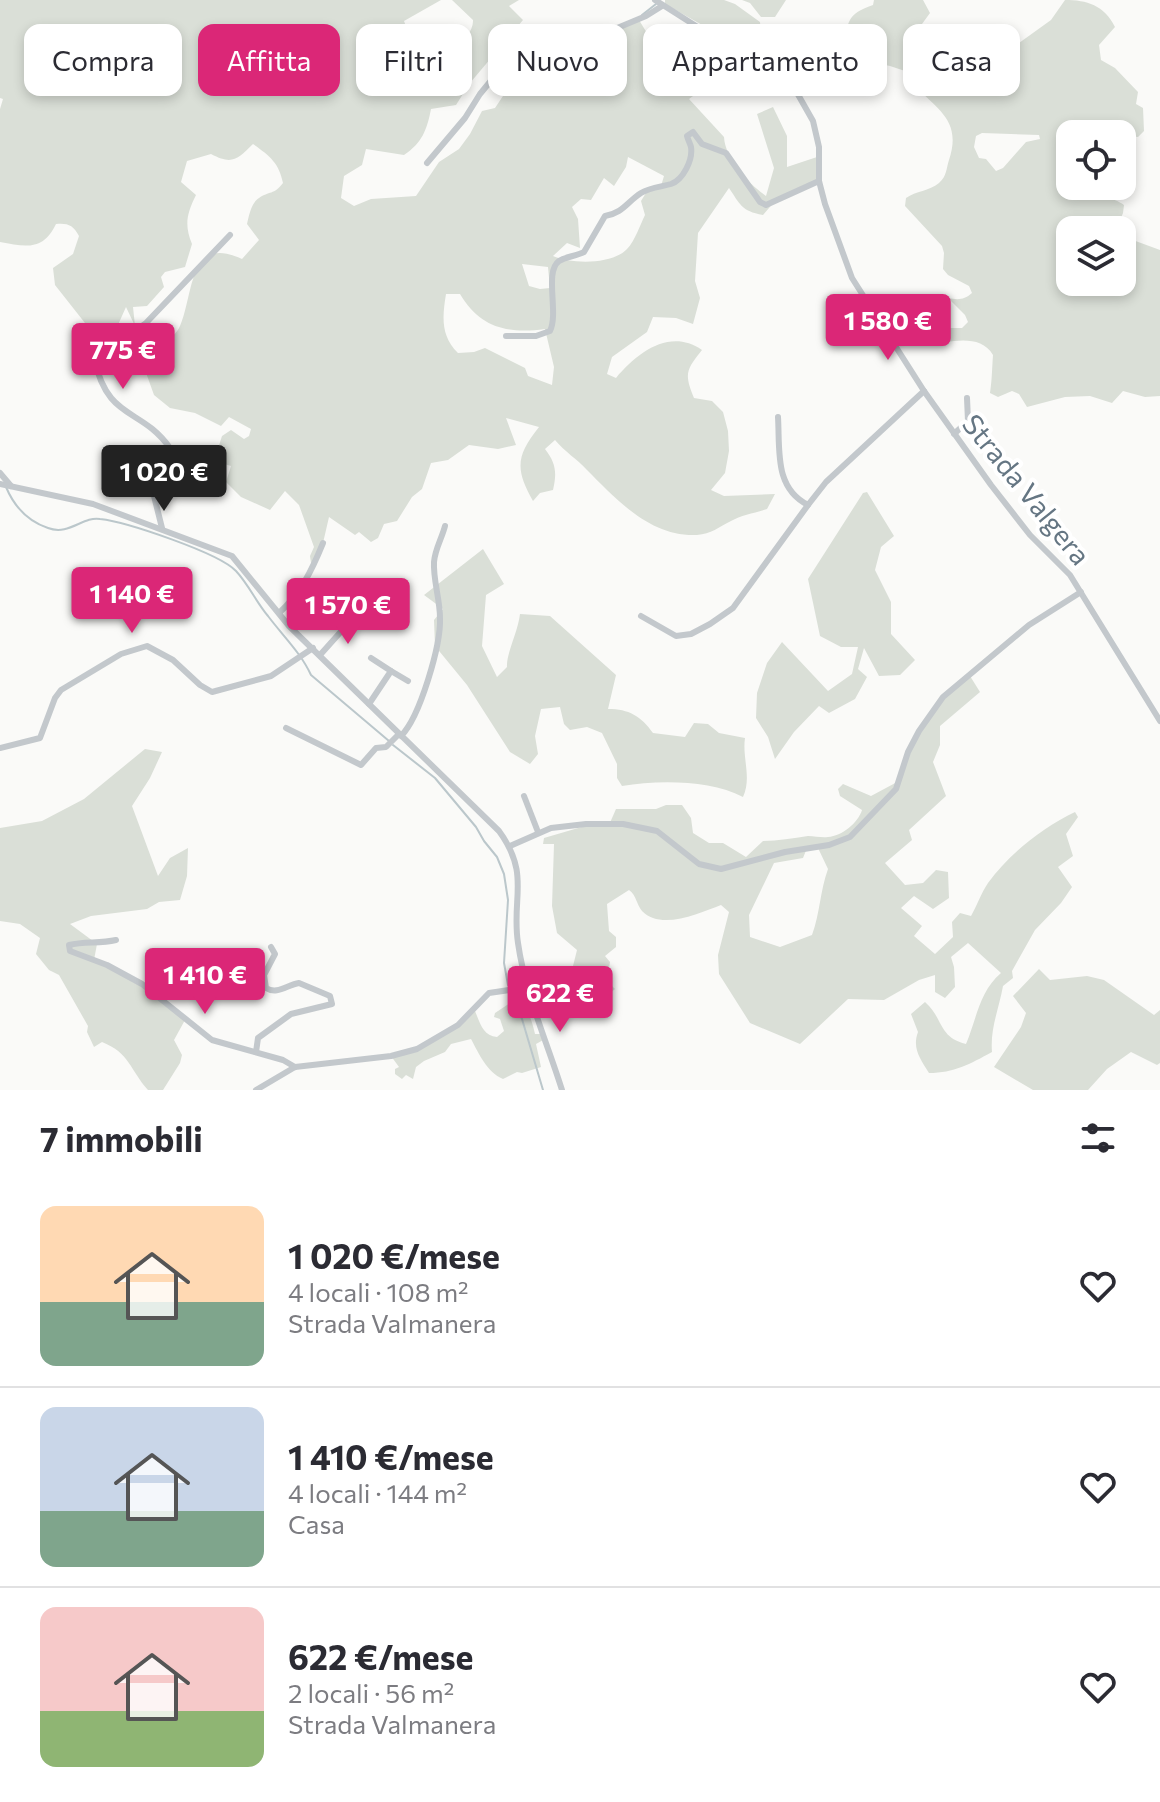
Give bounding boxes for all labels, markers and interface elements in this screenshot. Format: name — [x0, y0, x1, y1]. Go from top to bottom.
chip: Compra — [24, 24, 182, 96]
chip: Affitta — [198, 24, 340, 96]
chip: Filtri — [356, 24, 472, 96]
chip: Nuovo — [488, 24, 627, 96]
chip: Appartamento — [643, 24, 887, 96]
chip: Casa — [903, 24, 1020, 96]
map controls — [1056, 120, 1136, 296]
button: locate — [1056, 120, 1136, 200]
button: layers — [1056, 216, 1136, 296]
pin: 1 580 € — [814, 294, 962, 362]
text: 1 580 € — [844, 304, 932, 335]
pin: 775 € — [67, 323, 179, 391]
text: 775 € — [90, 333, 156, 364]
street label: Strada Valgera — [956, 407, 1098, 571]
pin: 1 020 € — [90, 445, 238, 513]
text: 1 020 € — [119, 455, 209, 486]
pin: 1 140 € — [58, 567, 206, 635]
text: 1 140 € — [90, 577, 175, 608]
pin: 1 570 € — [274, 578, 422, 646]
text: 1 570 € — [305, 588, 391, 619]
pin: 1 410 € — [131, 948, 279, 1016]
text: 1 410 € — [163, 958, 247, 989]
pin: 622 € — [504, 966, 616, 1034]
text: 622 € — [526, 976, 594, 1007]
icon: filters — [1076, 1116, 1120, 1160]
text: 7 immobili — [40, 1117, 203, 1159]
text: 1 020 €/mese — [288, 1234, 500, 1276]
icon: home — [104, 1238, 200, 1334]
icon: heart — [1076, 1264, 1120, 1308]
text: 4 locali · 108 m² — [288, 1276, 469, 1307]
text: Strada Valmanera — [288, 1307, 496, 1338]
text: 1 410 €/mese — [288, 1435, 494, 1477]
icon: home — [104, 1439, 200, 1535]
icon: heart — [1076, 1465, 1120, 1509]
text: 4 locali · 144 m² — [288, 1477, 467, 1508]
text: Casa — [288, 1508, 345, 1539]
text: 622 €/mese — [288, 1635, 474, 1677]
icon: home — [104, 1639, 200, 1735]
icon: heart — [1076, 1665, 1120, 1709]
text: 2 locali · 56 m² — [288, 1677, 454, 1708]
text: Strada Valmanera — [288, 1708, 496, 1739]

